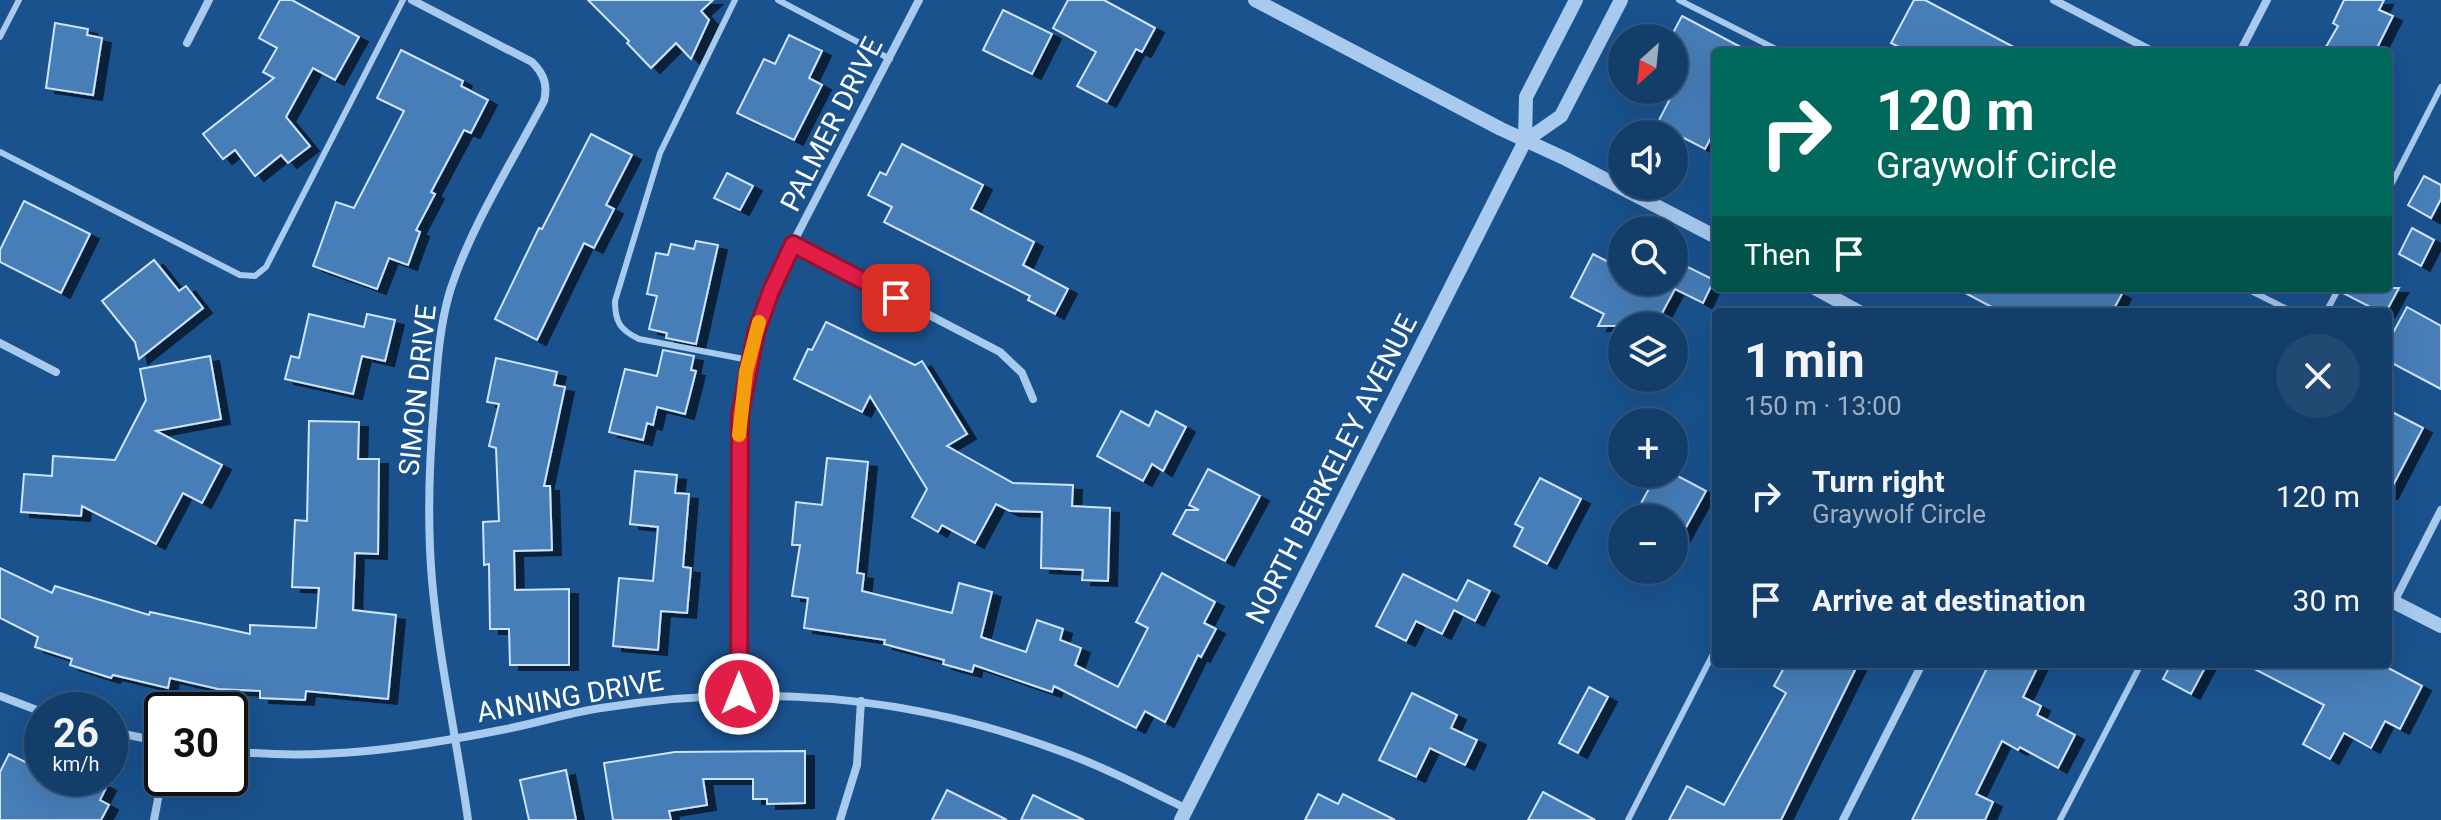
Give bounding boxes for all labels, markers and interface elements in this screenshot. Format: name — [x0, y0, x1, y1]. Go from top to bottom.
north arrow — [1608, 24, 1688, 104]
map controls — [1608, 24, 1688, 584]
street label: PALMER DRIVE — [773, 32, 889, 217]
text: 120 m — [1876, 78, 2035, 144]
icon: right — [1744, 80, 1848, 184]
button: sound — [1608, 120, 1688, 200]
text: Graywolf Circle — [1876, 145, 2117, 187]
button: search — [1608, 216, 1688, 296]
icon: arrive — [1827, 232, 1871, 276]
text: Then — [1744, 237, 1811, 272]
pin — [862, 264, 930, 332]
icon: arrive — [874, 276, 918, 320]
street label: SIMON DRIVE — [392, 303, 443, 477]
street label: NORTH BERKELEY AVENUE — [1239, 309, 1424, 629]
button: layers — [1608, 312, 1688, 392]
text: 1 min — [1744, 332, 1865, 389]
button: close — [2276, 334, 2360, 418]
text: 150 m · 13:00 — [1744, 391, 1902, 421]
button: + — [1608, 408, 1688, 488]
text: Turn right — [1812, 464, 1945, 499]
icon: right — [1744, 474, 1788, 518]
text: 120 m — [2276, 479, 2360, 514]
text: Graywolf Circle — [1812, 499, 1986, 529]
button: − — [1608, 504, 1688, 584]
icon: arrive — [1744, 578, 1788, 622]
text: Arrive at destination — [1812, 583, 2086, 618]
text: 30 m — [2293, 583, 2360, 618]
position arrow — [697, 652, 781, 736]
street label: ANNING DRIVE — [474, 664, 666, 729]
speed limit sign: 30 — [144, 692, 248, 796]
text: 26 — [53, 710, 99, 757]
text: km/h — [53, 752, 99, 776]

